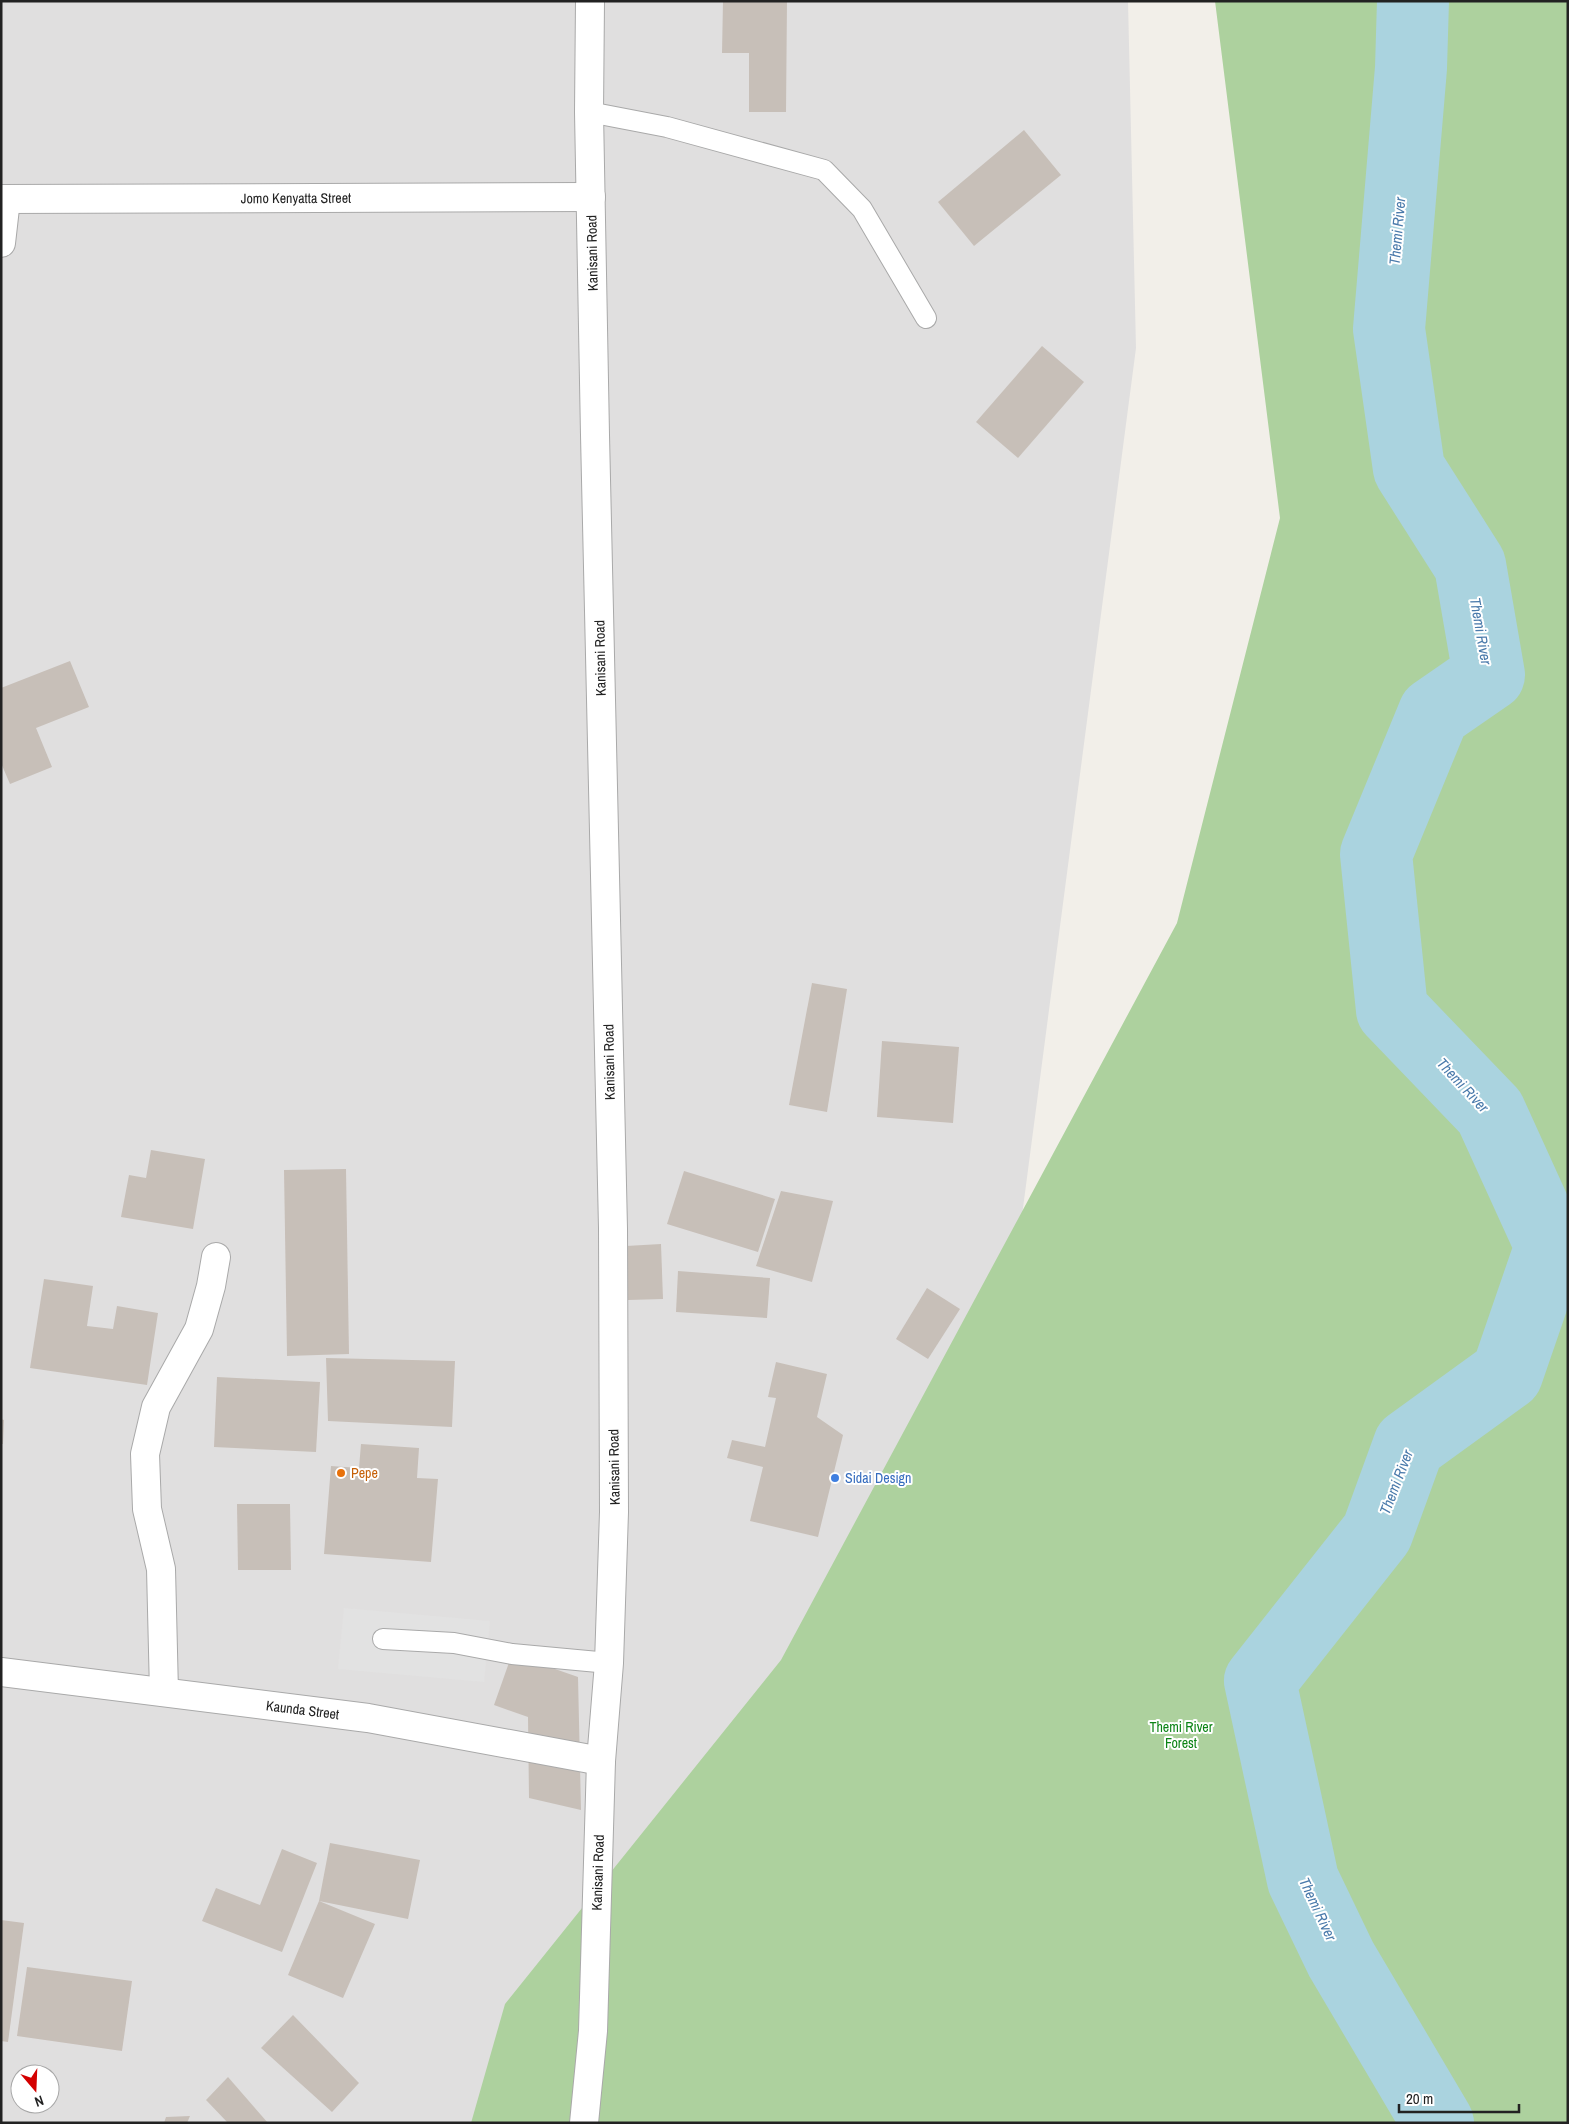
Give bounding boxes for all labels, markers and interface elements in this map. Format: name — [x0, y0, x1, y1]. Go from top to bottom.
street label: Jomo Kenyatta Street — [241, 189, 351, 207]
water label: Themi River — [1384, 195, 1410, 266]
street label: Kanisani Road — [582, 215, 602, 291]
water label: Themi River — [1465, 596, 1497, 667]
street label: Kanisani Road — [590, 620, 610, 696]
street label: Kanisani Road — [599, 1024, 619, 1100]
water label: Themi River — [1432, 1053, 1494, 1118]
street label: Kanisani Road — [604, 1429, 624, 1505]
water label: Themi River — [1374, 1446, 1418, 1517]
place label: Pepe — [351, 1464, 378, 1482]
marker: Pepe — [335, 1467, 347, 1479]
place label: Sidai Design — [845, 1469, 911, 1487]
marker: Sidai Design — [829, 1472, 841, 1484]
street label: Kaunda Street — [265, 1696, 340, 1723]
park label: Themi River Forest — [1149, 1718, 1213, 1752]
street label: Kanisani Road — [588, 1834, 608, 1911]
water label: Themi River — [1294, 1874, 1342, 1945]
north arrow — [10, 2064, 60, 2114]
scale bar — [1399, 2082, 1519, 2114]
text: 20 m — [1406, 2088, 1433, 2109]
text: N — [32, 2091, 46, 2111]

